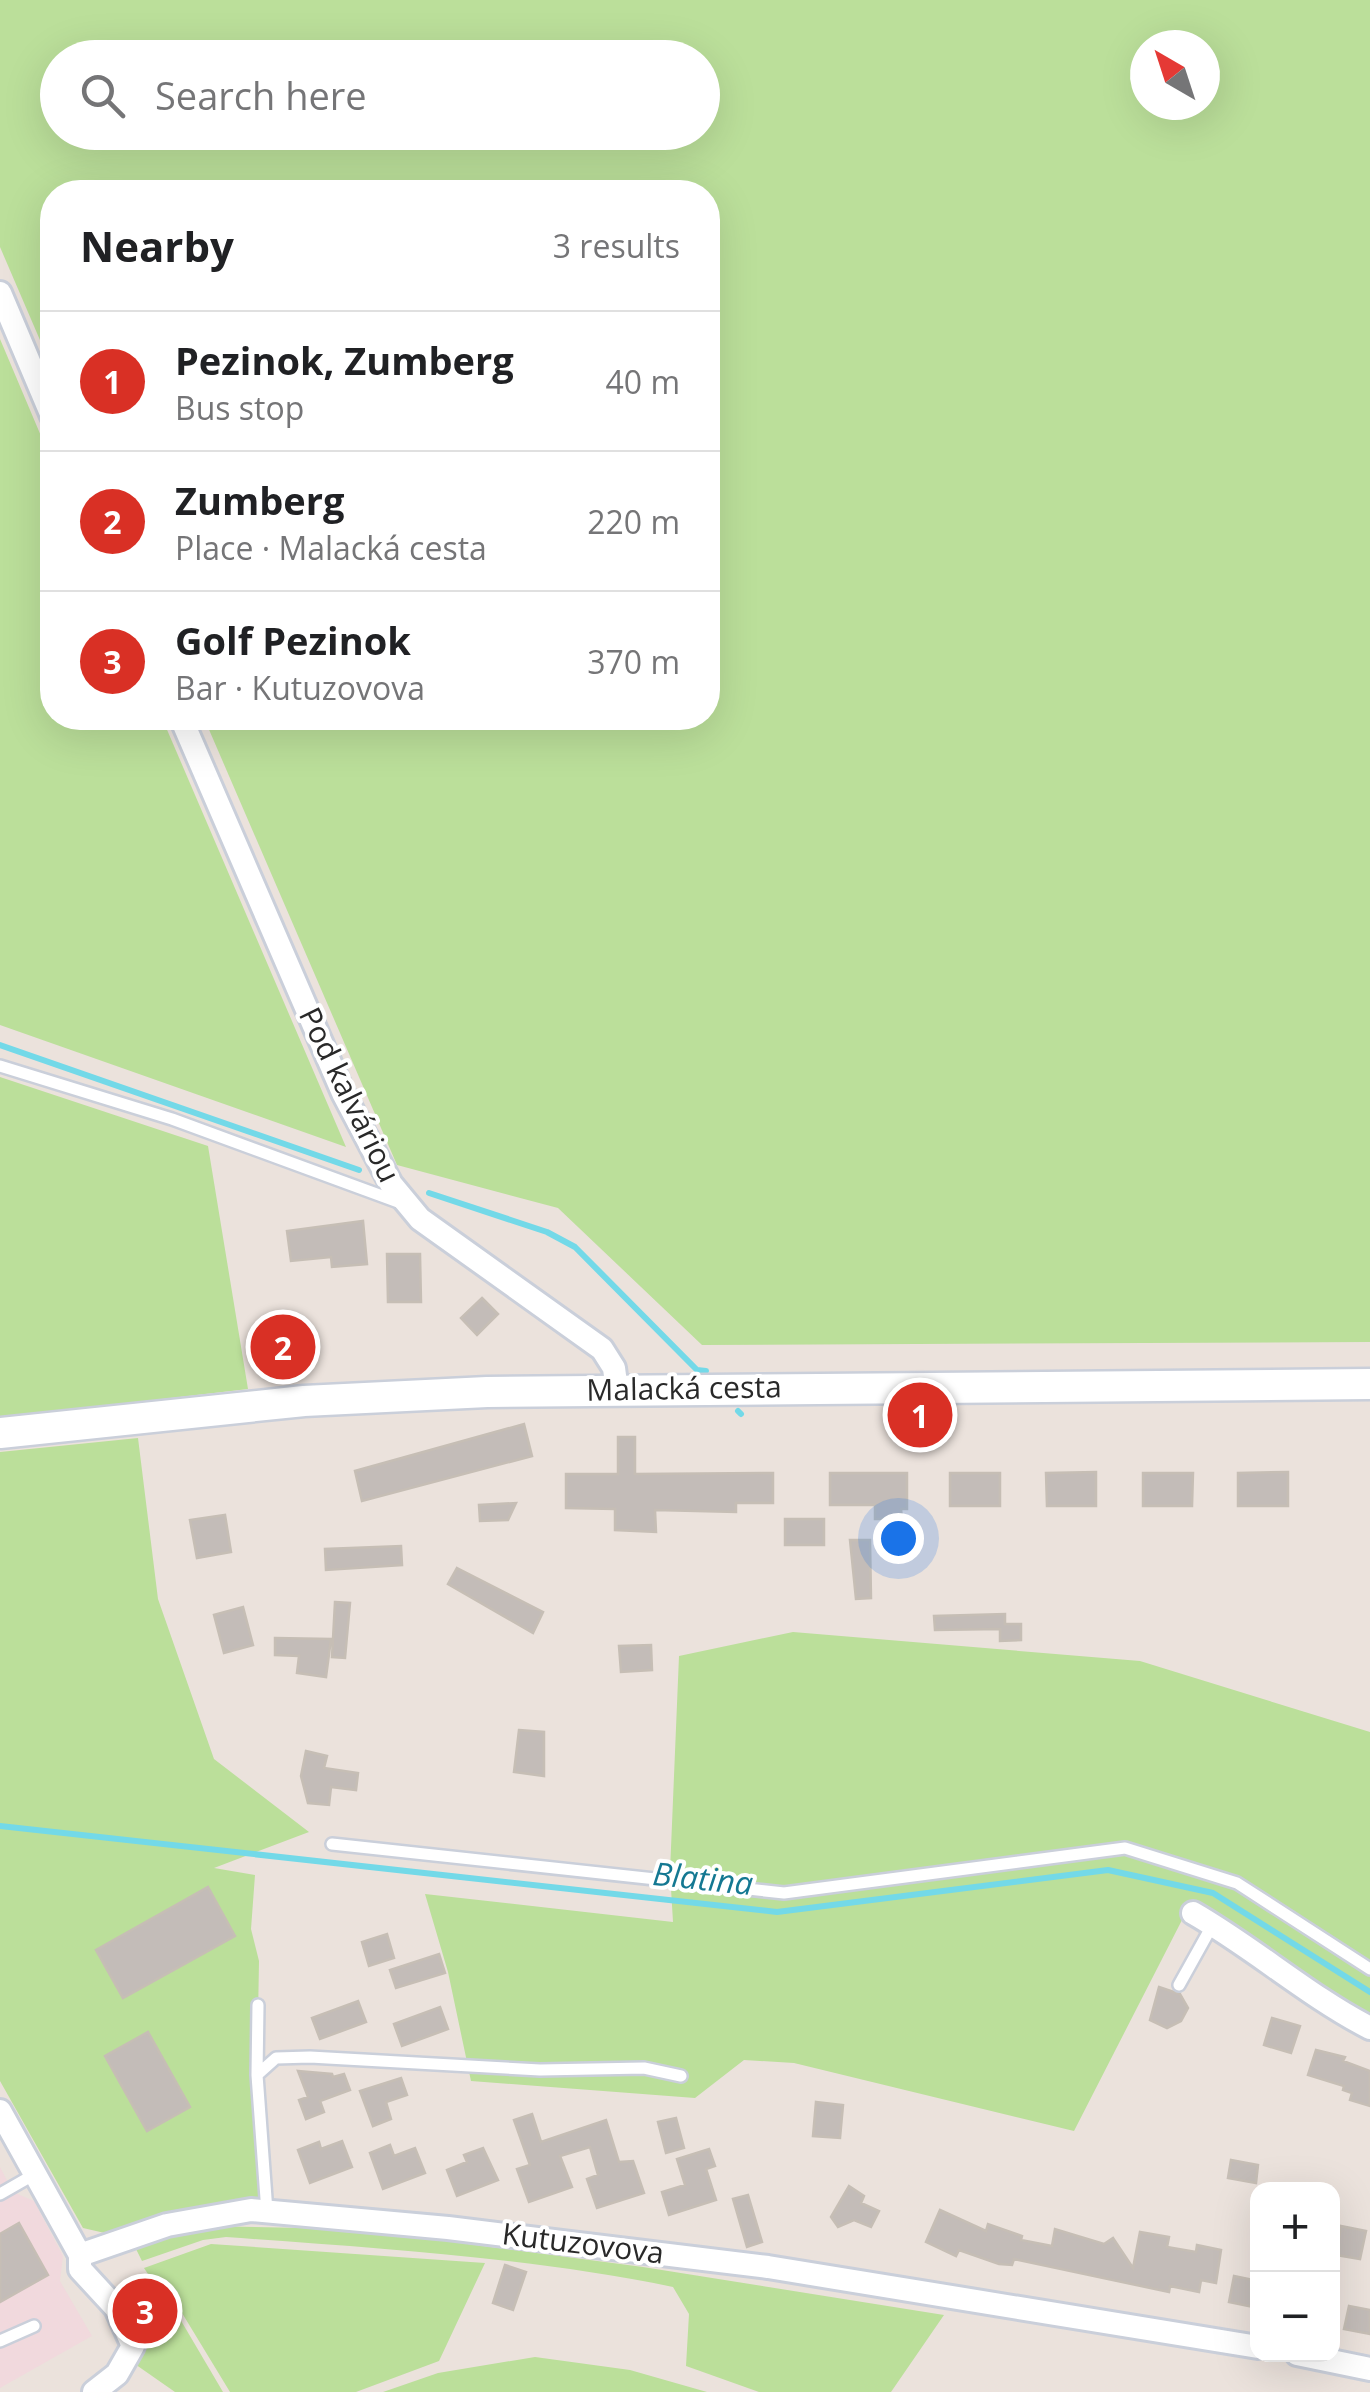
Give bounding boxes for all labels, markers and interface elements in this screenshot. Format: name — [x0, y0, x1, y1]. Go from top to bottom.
north arrow — [1130, 30, 1220, 120]
search box — [40, 40, 720, 150]
icon: search — [75, 68, 130, 123]
text: Search here — [155, 69, 367, 121]
text: Nearby — [80, 217, 234, 274]
text: 3 results — [553, 224, 680, 267]
text: Pezinok, Zumberg — [175, 334, 514, 386]
text: 1 — [103, 360, 122, 403]
text: 40 m — [605, 360, 680, 403]
text: Bus stop — [175, 386, 304, 429]
text: Zumberg — [175, 474, 345, 526]
text: 2 — [103, 500, 122, 543]
text: 220 m — [587, 500, 680, 543]
text: Place · Malacká cesta — [175, 526, 487, 569]
text: Golf Pezinok — [175, 614, 411, 666]
text: 3 — [103, 640, 122, 683]
text: 370 m — [587, 640, 680, 683]
text: Bar · Kutuzovova — [175, 666, 425, 709]
street label: Pod kalváriou — [290, 1000, 410, 1189]
pin: 2 — [250, 1310, 316, 1384]
street label: Malacká cesta — [586, 1365, 782, 1410]
pin: 1 — [888, 1378, 952, 1452]
your location — [873, 1513, 924, 1564]
water label: Blatina — [651, 1851, 755, 1904]
map controls — [1250, 2182, 1340, 2362]
button: + — [1250, 2182, 1340, 2272]
street label: Kutuzovova — [500, 2212, 666, 2273]
button: − — [1250, 2272, 1340, 2362]
pin: 3 — [112, 2274, 178, 2348]

